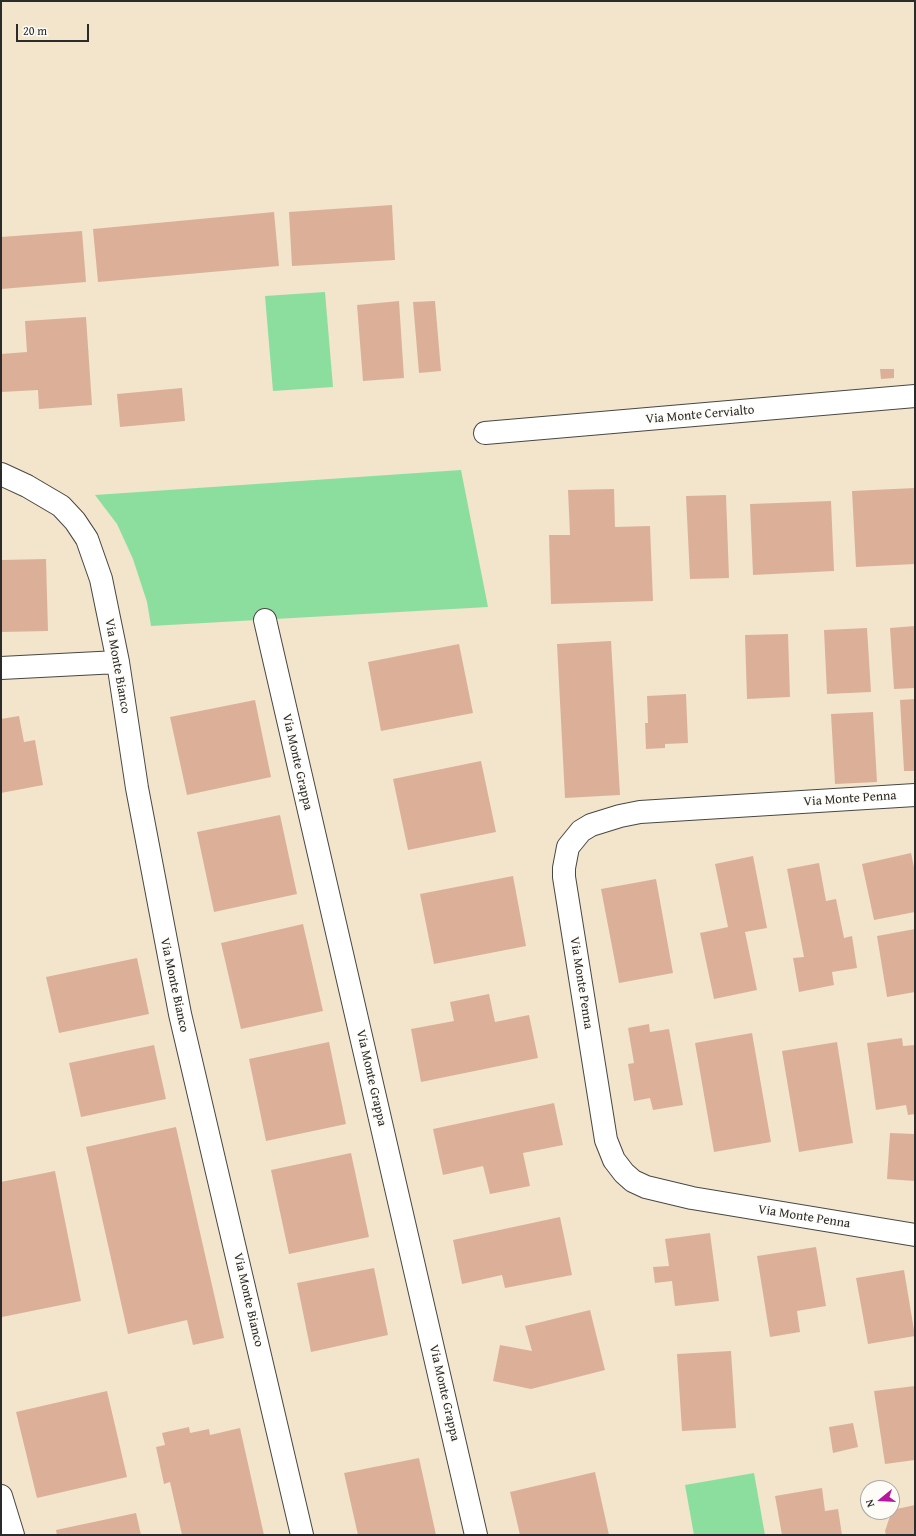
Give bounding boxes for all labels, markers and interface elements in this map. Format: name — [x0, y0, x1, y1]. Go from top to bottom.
scale bar — [18, 16, 91, 42]
text: 20 m — [23, 22, 47, 39]
street label: Via Monte Cervialto — [645, 402, 755, 428]
street label: Via Monte Bianco — [101, 617, 133, 715]
street label: Via Monte Grappa — [278, 712, 316, 812]
street label: Via Monte Penna — [803, 788, 897, 810]
street label: Via Monte Bianco — [156, 936, 192, 1034]
street label: Via Monte Penna — [566, 936, 596, 1030]
street label: Via Monte Grappa — [352, 1028, 390, 1128]
street label: Via Monte Penna — [757, 1202, 851, 1232]
street label: Via Monte Bianco — [230, 1251, 266, 1349]
street label: Via Monte Grappa — [425, 1343, 463, 1443]
north arrow — [860, 1480, 900, 1520]
text: N — [861, 1497, 878, 1509]

